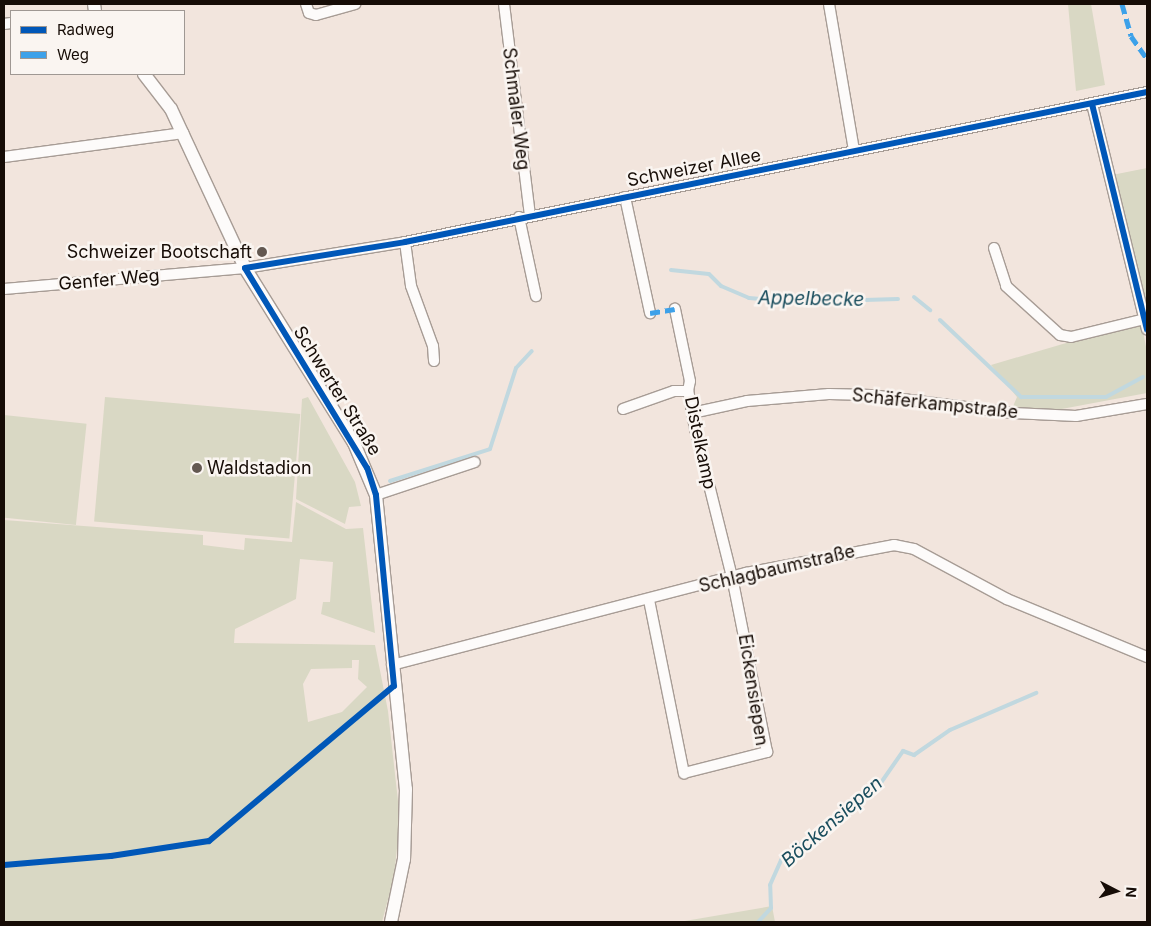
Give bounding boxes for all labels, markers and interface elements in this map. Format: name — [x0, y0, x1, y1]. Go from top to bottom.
legend — [10, 10, 185, 75]
text: Radweg — [57, 20, 114, 39]
text: Weg — [57, 45, 89, 64]
street label: Schmaler Weg — [498, 46, 534, 172]
street label: Schweizer Allee — [625, 144, 763, 192]
place label: Schweizer Bootschaft — [67, 241, 252, 263]
marker: Schweizer Bootschaft — [256, 246, 268, 258]
street label: Genfer Weg — [58, 265, 160, 295]
water label: Appelbecke — [758, 287, 864, 311]
street label: Schwerter Straße — [289, 322, 385, 460]
street label: Schäferkampstraße — [851, 385, 1019, 423]
street label: Distelkamp — [680, 395, 720, 491]
place label: Waldstadion — [207, 457, 312, 479]
marker: Waldstadion — [191, 462, 203, 474]
street label: Schlagbaumstraße — [697, 541, 857, 597]
street label: Eickensiepen — [734, 633, 772, 747]
water label: Böckensiepen — [777, 772, 887, 872]
north arrow — [1091, 866, 1141, 916]
text: N — [1123, 886, 1140, 898]

